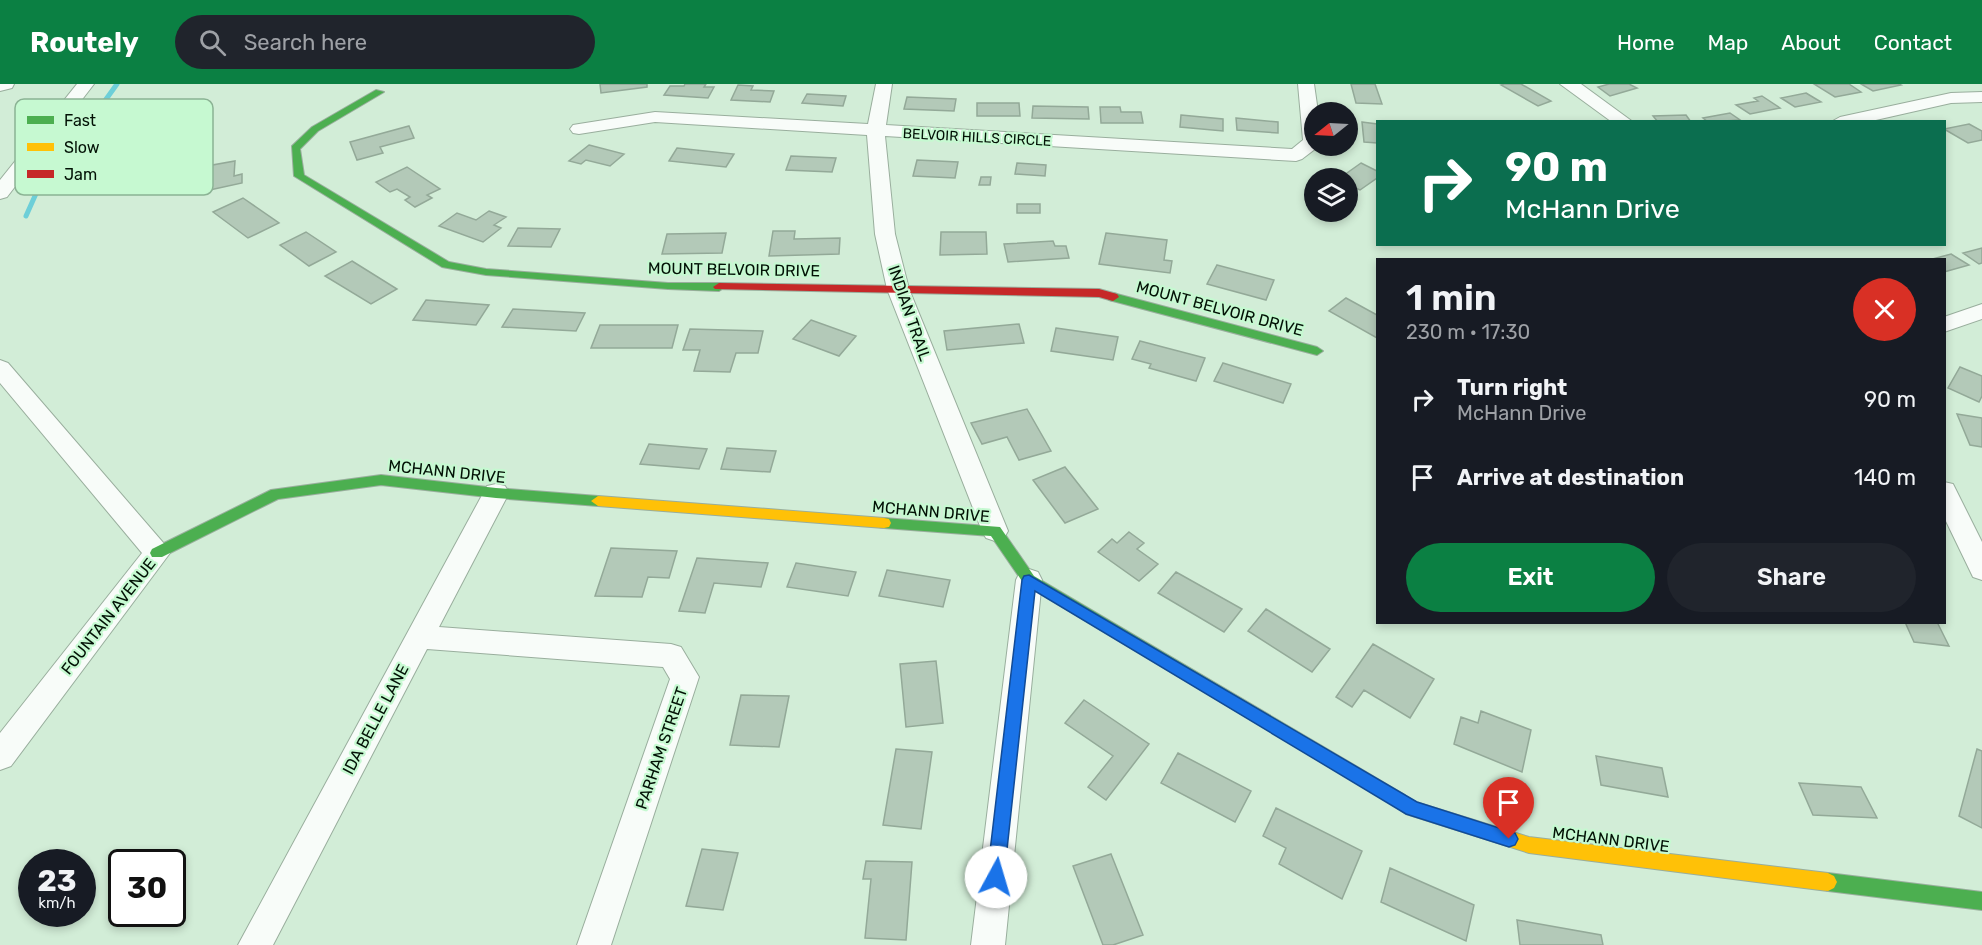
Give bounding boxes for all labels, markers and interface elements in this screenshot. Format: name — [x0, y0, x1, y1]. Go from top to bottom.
search box — [175, 15, 595, 69]
text: Routely — [30, 26, 139, 59]
icon: search — [196, 26, 229, 59]
text: Search here — [244, 29, 367, 56]
text: Home — [1617, 30, 1674, 55]
text: Map — [1707, 30, 1748, 55]
text: About — [1781, 30, 1841, 55]
text: Contact — [1874, 30, 1952, 55]
legend — [15, 99, 213, 195]
north arrow — [1304, 102, 1358, 156]
map controls — [1304, 102, 1358, 222]
text: Fast — [64, 111, 96, 130]
street label: BELVOIR HILLS CIRCLE — [902, 125, 1052, 150]
text: Slow — [64, 138, 100, 157]
text: 90 m — [1505, 142, 1608, 192]
icon: right — [1406, 144, 1484, 222]
text: Jam — [64, 165, 97, 184]
button: layers — [1304, 168, 1358, 222]
text: McHann Drive — [1505, 193, 1680, 225]
street label: MOUNT BELVOIR DRIVE — [648, 258, 820, 281]
street label: INDIAN TRAIL — [884, 263, 935, 364]
text: 1 min — [1406, 276, 1497, 319]
street label: MOUNT BELVOIR DRIVE — [1134, 277, 1306, 340]
button: close — [1853, 278, 1916, 341]
text: 230 m · 17:30 — [1406, 320, 1530, 344]
text: Turn right — [1457, 374, 1567, 401]
icon: right — [1406, 383, 1439, 416]
text: 90 m — [1864, 386, 1916, 413]
text: McHann Drive — [1457, 401, 1587, 425]
street label: MCHANN DRIVE — [387, 456, 506, 487]
icon: arrive — [1406, 461, 1439, 494]
text: Arrive at destination — [1457, 464, 1684, 491]
text: 140 m — [1854, 464, 1916, 491]
street label: MCHANN DRIVE — [871, 497, 990, 526]
button: Exit — [1406, 543, 1655, 612]
button: Share — [1667, 543, 1916, 612]
street label: FOUNTAIN AVENUE — [57, 554, 160, 678]
street label: IDA BELLE LANE — [338, 661, 412, 778]
street label: PARHAM STREET — [632, 685, 691, 812]
pin — [1483, 777, 1534, 839]
icon: arrive — [1492, 786, 1525, 819]
street label: MCHANN DRIVE — [1551, 823, 1671, 856]
position arrow — [964, 845, 1028, 909]
speed limit sign: 30 — [108, 849, 186, 927]
text: 23 — [37, 863, 77, 899]
text: km/h — [38, 894, 76, 912]

